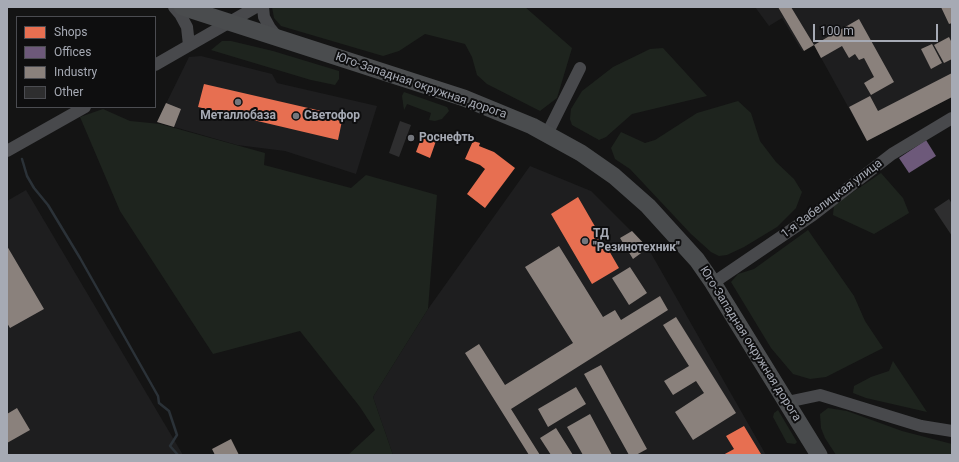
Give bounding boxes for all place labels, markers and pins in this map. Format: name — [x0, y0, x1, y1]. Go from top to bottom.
marker: Металлобаза — [233, 97, 243, 107]
place label: Металлобаза — [200, 109, 276, 123]
place label: Светофор — [304, 109, 360, 123]
marker: Светофор — [291, 111, 301, 121]
place label: Роснефть — [419, 131, 474, 145]
marker: Роснефть — [406, 133, 416, 143]
place label: ТД "Резинотехник" — [593, 227, 680, 255]
marker: ТД "Резинотехник" — [580, 236, 590, 246]

